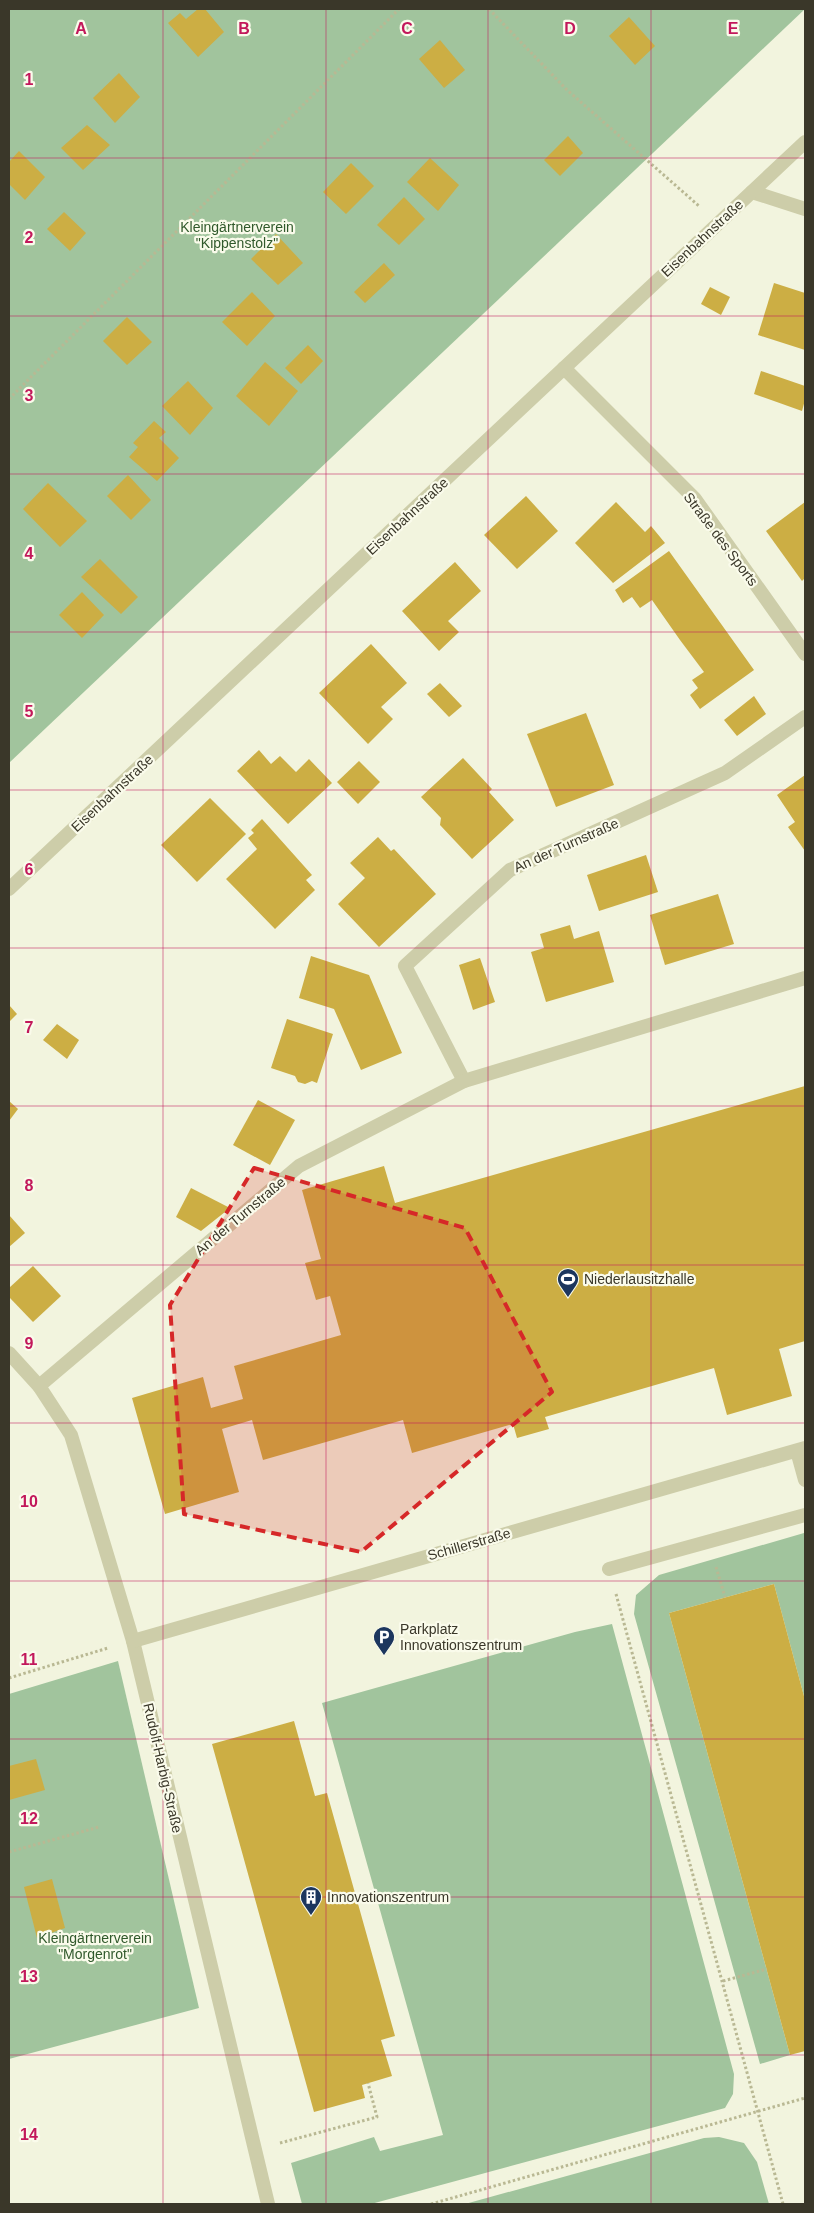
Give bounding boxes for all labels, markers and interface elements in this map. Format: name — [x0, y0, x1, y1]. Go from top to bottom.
text: A — [75, 20, 87, 37]
text: B — [238, 20, 250, 37]
text: C — [401, 20, 413, 37]
text: D — [564, 20, 576, 37]
text: E — [728, 20, 739, 37]
text: 1 — [25, 71, 34, 88]
street label: Eisenbahnstraße — [658, 196, 746, 280]
park label: Kleingärtnerverein "Kippenstolz" — [180, 219, 294, 251]
text: 2 — [25, 229, 34, 246]
text: 3 — [25, 387, 34, 404]
street label: Eisenbahnstraße — [363, 474, 451, 558]
street label: Straße des Sports — [681, 489, 761, 589]
text: 4 — [25, 545, 34, 562]
text: 5 — [25, 703, 34, 720]
street label: Eisenbahnstraße — [68, 751, 156, 835]
street label: An der Turnstraße — [511, 815, 621, 875]
text: 6 — [25, 861, 34, 878]
text: 7 — [25, 1019, 34, 1036]
street label: An der Turnstraße — [192, 1173, 289, 1258]
text: 8 — [25, 1177, 34, 1194]
sports icon: Niederlausitzhalle — [556, 1267, 580, 1298]
place label: Niederlausitzhalle — [584, 1271, 695, 1287]
text: 9 — [25, 1335, 34, 1352]
text: 10 — [20, 1493, 38, 1510]
street label: Schillerstraße — [426, 1524, 513, 1563]
place label: Parkplatz Innovationszentrum — [400, 1621, 522, 1653]
parking icon: Parkplatz Innovationszentrum — [372, 1625, 396, 1656]
text: 11 — [21, 1651, 38, 1668]
street label: Rudolf-Harbig-Straße — [140, 1701, 186, 1835]
text: 12 — [20, 1810, 38, 1827]
building icon: Innovationszentrum — [299, 1885, 323, 1916]
place label: Innovationszentrum — [327, 1889, 449, 1905]
park label: Kleingärtnerverein "Morgenrot" — [38, 1930, 152, 1962]
text: 13 — [20, 1968, 38, 1985]
text: 14 — [20, 2126, 38, 2143]

